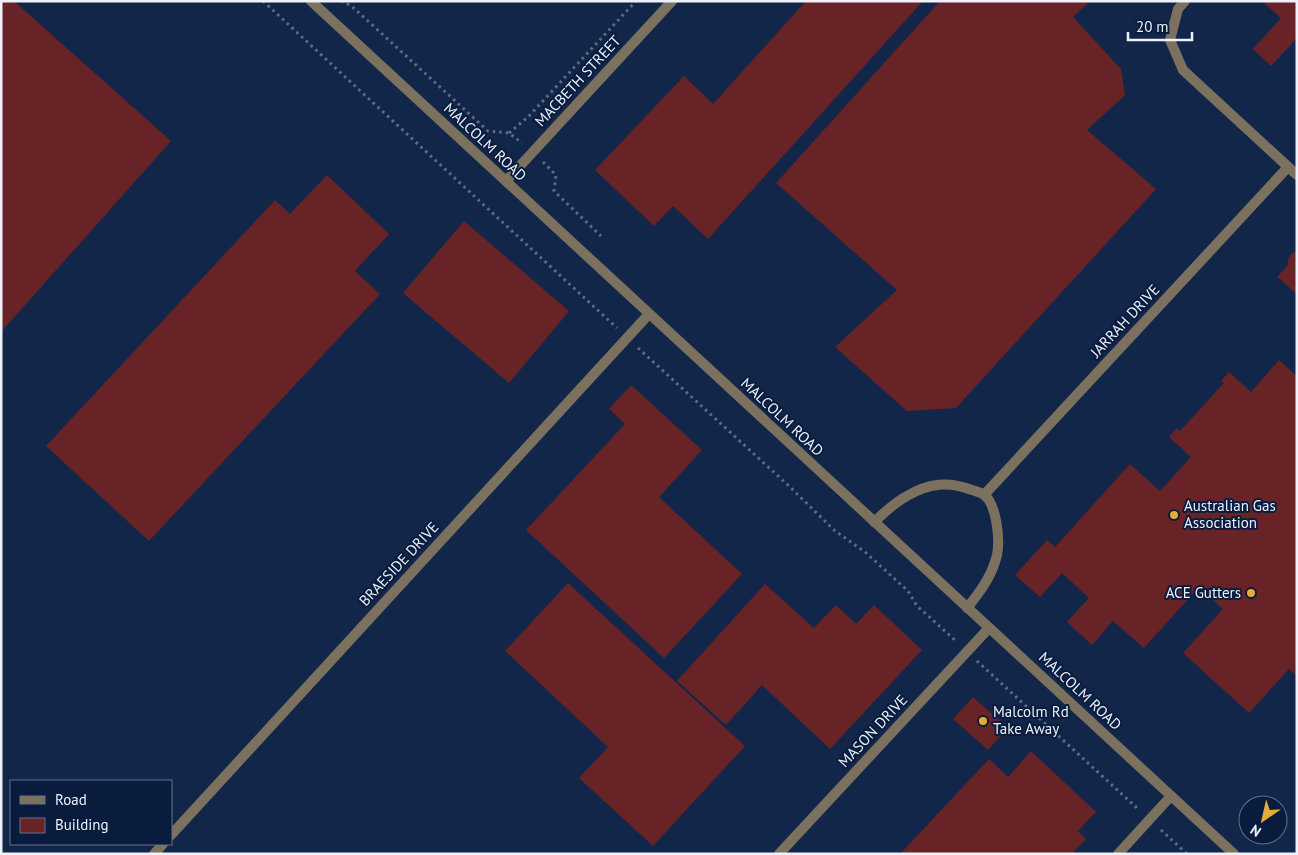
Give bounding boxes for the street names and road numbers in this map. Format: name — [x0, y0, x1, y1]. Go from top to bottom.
street label: MACBETH STREET — [531, 31, 625, 130]
street label: MALCOLM ROAD — [440, 98, 531, 185]
street label: JARRAH DRIVE — [1085, 280, 1163, 362]
street label: MALCOLM ROAD — [737, 373, 828, 460]
street label: BRAESIDE DRIVE — [355, 518, 442, 610]
street label: MALCOLM ROAD — [1035, 647, 1126, 734]
street label: MASON DRIVE — [834, 690, 911, 771]

